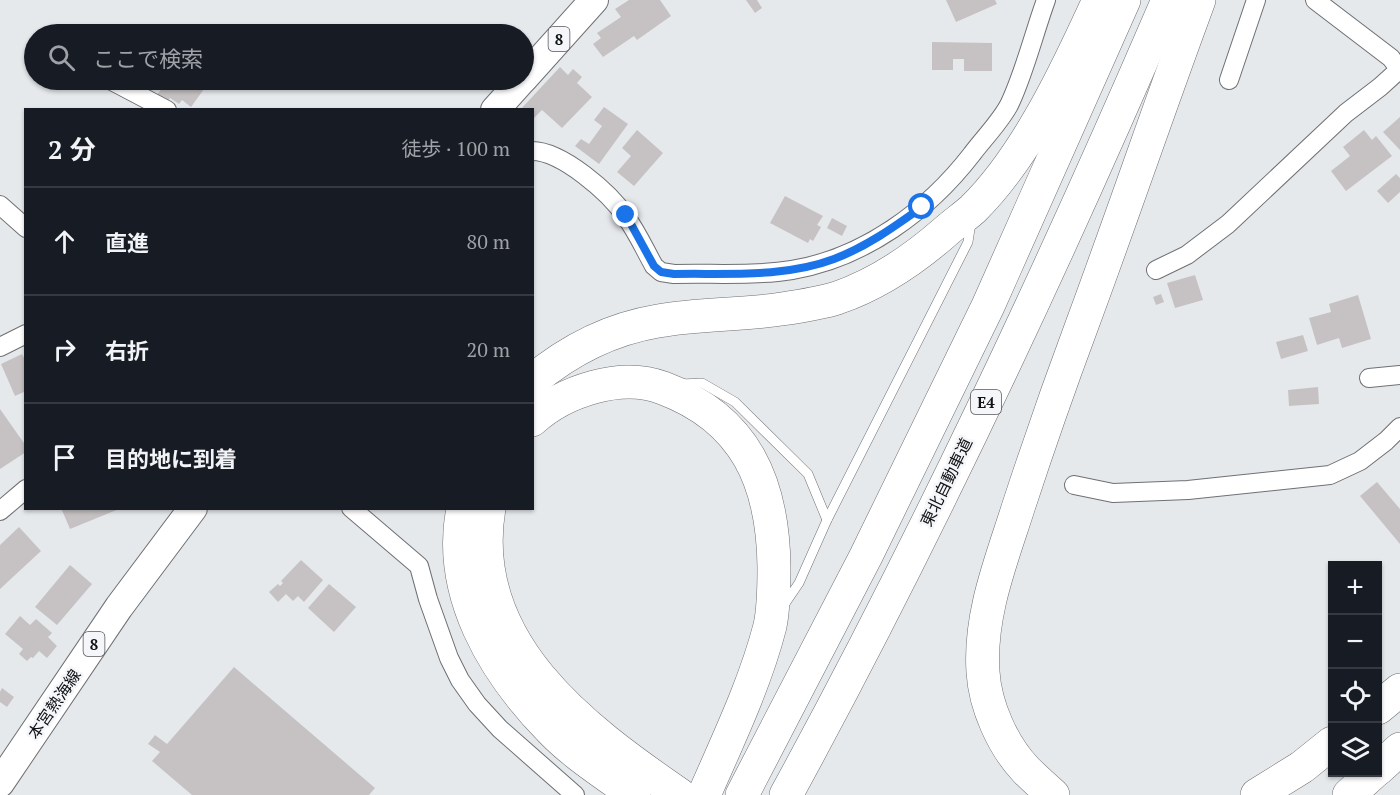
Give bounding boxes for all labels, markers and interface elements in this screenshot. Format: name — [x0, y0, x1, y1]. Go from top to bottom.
search box — [24, 24, 534, 90]
road number: 8 — [548, 27, 570, 51]
icon: search — [45, 41, 78, 74]
text: ここで検索 — [93, 44, 203, 73]
text: 2 分 — [48, 132, 96, 166]
text: 徒歩 · 100 m — [401, 135, 510, 162]
route start — [908, 193, 934, 219]
route end — [612, 201, 638, 227]
icon: ahead — [48, 225, 81, 258]
text: 直進 — [105, 228, 149, 257]
text: 80 m — [467, 228, 510, 255]
icon: right — [48, 333, 81, 366]
text: 右折 — [105, 336, 149, 365]
text: 20 m — [467, 336, 510, 363]
road number: E4 — [971, 390, 1001, 414]
street label: 東北自動車道 — [915, 434, 977, 530]
icon: arrive — [48, 441, 81, 474]
text: 目的地に到着 — [105, 444, 237, 473]
map controls — [1328, 561, 1382, 777]
button: + — [1328, 561, 1382, 615]
button: − — [1328, 615, 1382, 669]
road number: 8 — [84, 632, 104, 656]
street label: 本宮熱海線 — [23, 665, 85, 743]
button: locate — [1328, 669, 1382, 723]
button: layers — [1328, 723, 1382, 777]

